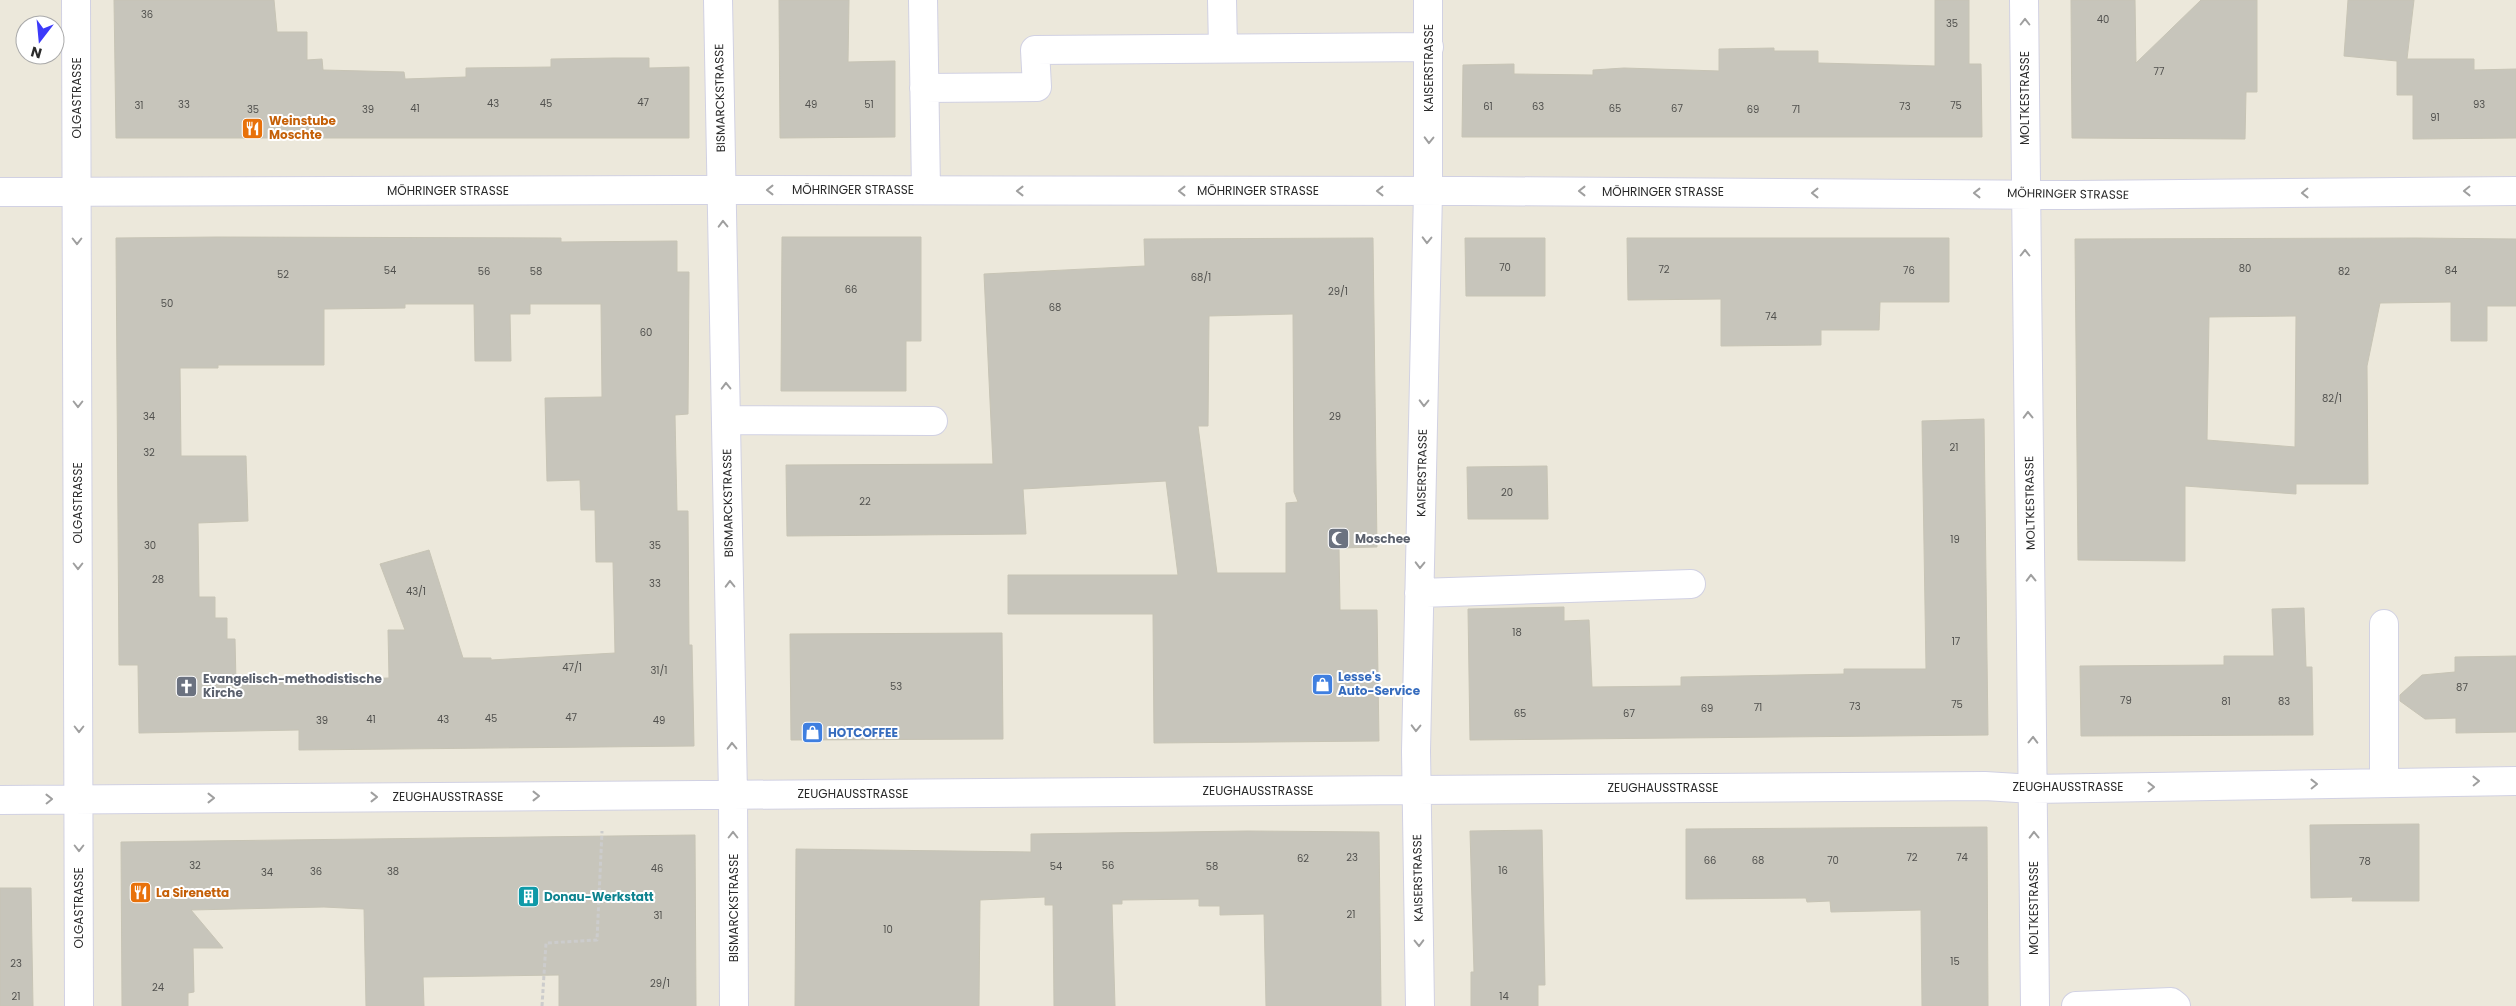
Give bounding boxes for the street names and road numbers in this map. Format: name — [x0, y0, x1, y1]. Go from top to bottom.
street label: KAISERSTRASSE — [1420, 24, 1437, 112]
street label: BISMARCKSTRASSE — [710, 44, 729, 152]
street label: MOLTKESTRASSE — [2016, 51, 2033, 145]
street label: OLGASTRASSE — [68, 57, 85, 139]
street label: MÖHRINGER STRASSE — [792, 181, 914, 198]
street label: MÖHRINGER STRASSE — [387, 182, 509, 199]
street label: MÖHRINGER STRASSE — [1197, 182, 1319, 199]
street label: MÖHRINGER STRASSE — [1602, 183, 1724, 200]
street label: MÖHRINGER STRASSE — [2007, 184, 2129, 203]
street label: KAISERSTRASSE — [1412, 429, 1431, 517]
street label: BISMARCKSTRASSE — [718, 449, 737, 557]
street label: MOLTKESTRASSE — [2020, 456, 2039, 550]
street label: OLGASTRASSE — [69, 462, 86, 544]
street label: ZEUGHAUSSTRASSE — [2013, 778, 2123, 795]
street label: ZEUGHAUSSTRASSE — [1608, 779, 1718, 796]
street label: ZEUGHAUSSTRASSE — [1203, 782, 1313, 799]
street label: ZEUGHAUSSTRASSE — [798, 785, 908, 802]
street label: ZEUGHAUSSTRASSE — [393, 788, 503, 805]
street label: KAISERSTRASSE — [1408, 834, 1427, 922]
street label: BISMARCKSTRASSE — [725, 854, 742, 962]
street label: MOLTKESTRASSE — [2025, 861, 2042, 955]
street label: OLGASTRASSE — [70, 867, 87, 949]

